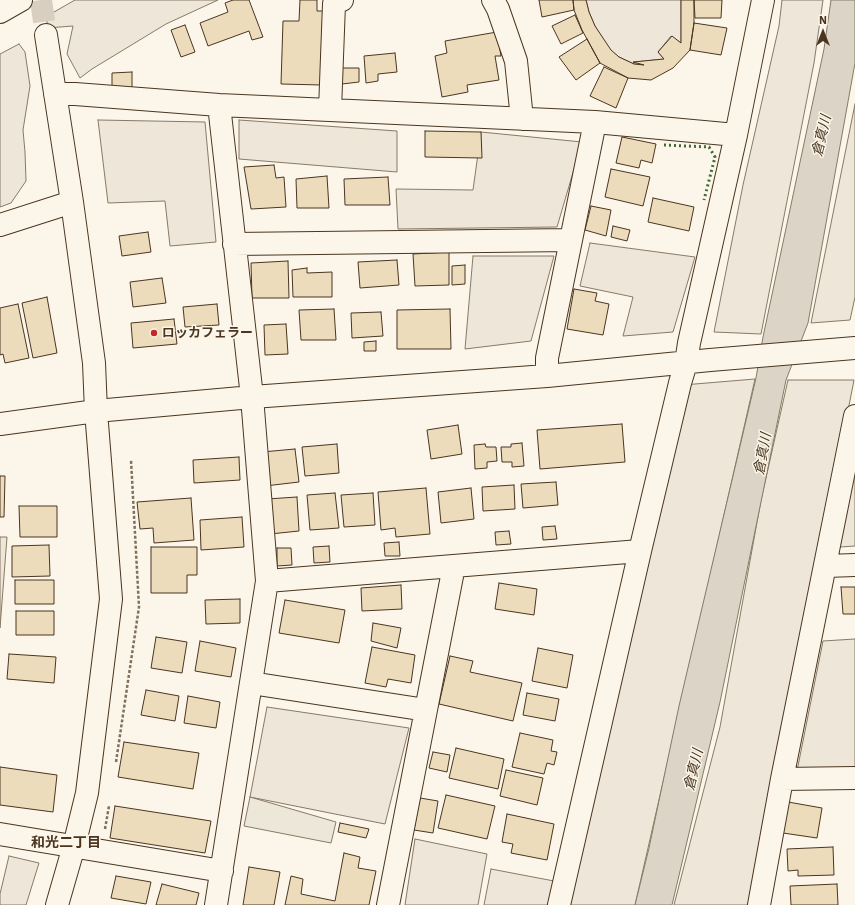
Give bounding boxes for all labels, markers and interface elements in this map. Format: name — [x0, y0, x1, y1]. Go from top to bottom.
north arrow — [803, 12, 843, 52]
text: N — [819, 13, 827, 27]
water label: 倉真川 — [809, 114, 835, 158]
place label: ロッカフェラー — [162, 325, 253, 341]
marker: ロッカフェラー — [149, 328, 159, 338]
water label: 倉真川 — [751, 432, 775, 476]
water label: 倉真川 — [681, 748, 707, 792]
district label: 和光二丁目 — [31, 835, 101, 851]

